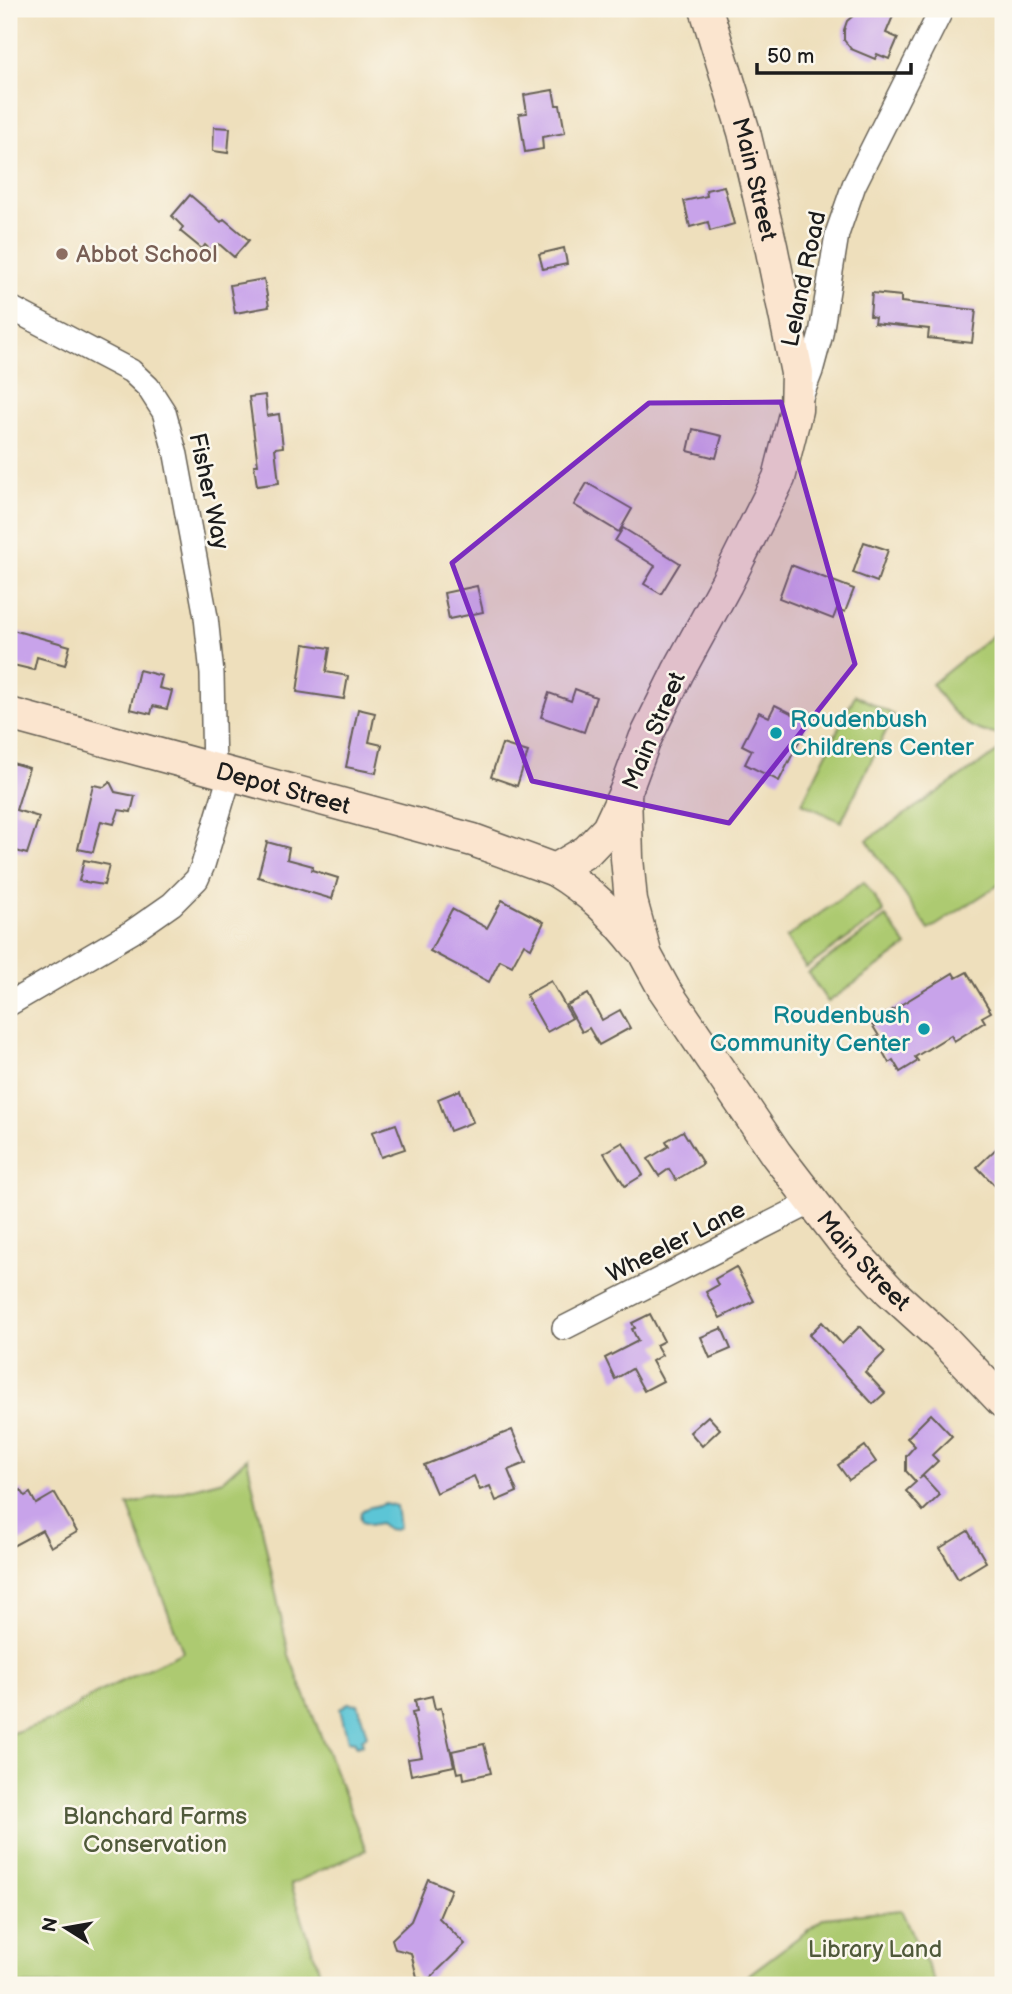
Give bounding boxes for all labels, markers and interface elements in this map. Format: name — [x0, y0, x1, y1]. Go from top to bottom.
scale bar — [757, 32, 911, 76]
text: 50 m — [767, 44, 814, 69]
street label: Main Street — [726, 114, 784, 244]
street label: Leland Road — [775, 209, 833, 349]
place label: Abbot School — [76, 240, 218, 269]
marker: Abbot School — [54, 246, 70, 262]
street label: Fisher Way — [183, 430, 236, 552]
street label: Main Street — [616, 667, 692, 794]
place label: Roudenbush Childrens Center — [790, 705, 974, 762]
marker: Roudenbush Childrens Center — [768, 725, 784, 741]
street label: Depot Street — [213, 756, 354, 821]
place label: Roudenbush Community Center — [710, 1001, 910, 1058]
marker: Roudenbush Community Center — [916, 1021, 932, 1037]
street label: Wheeler Lane — [602, 1195, 750, 1289]
street label: Main Street — [810, 1205, 917, 1317]
park label: Blanchard Farms Conservation — [63, 1802, 247, 1859]
north arrow — [32, 1892, 102, 1962]
text: N — [38, 1916, 63, 1934]
park label: Library Land — [808, 1935, 942, 1964]

